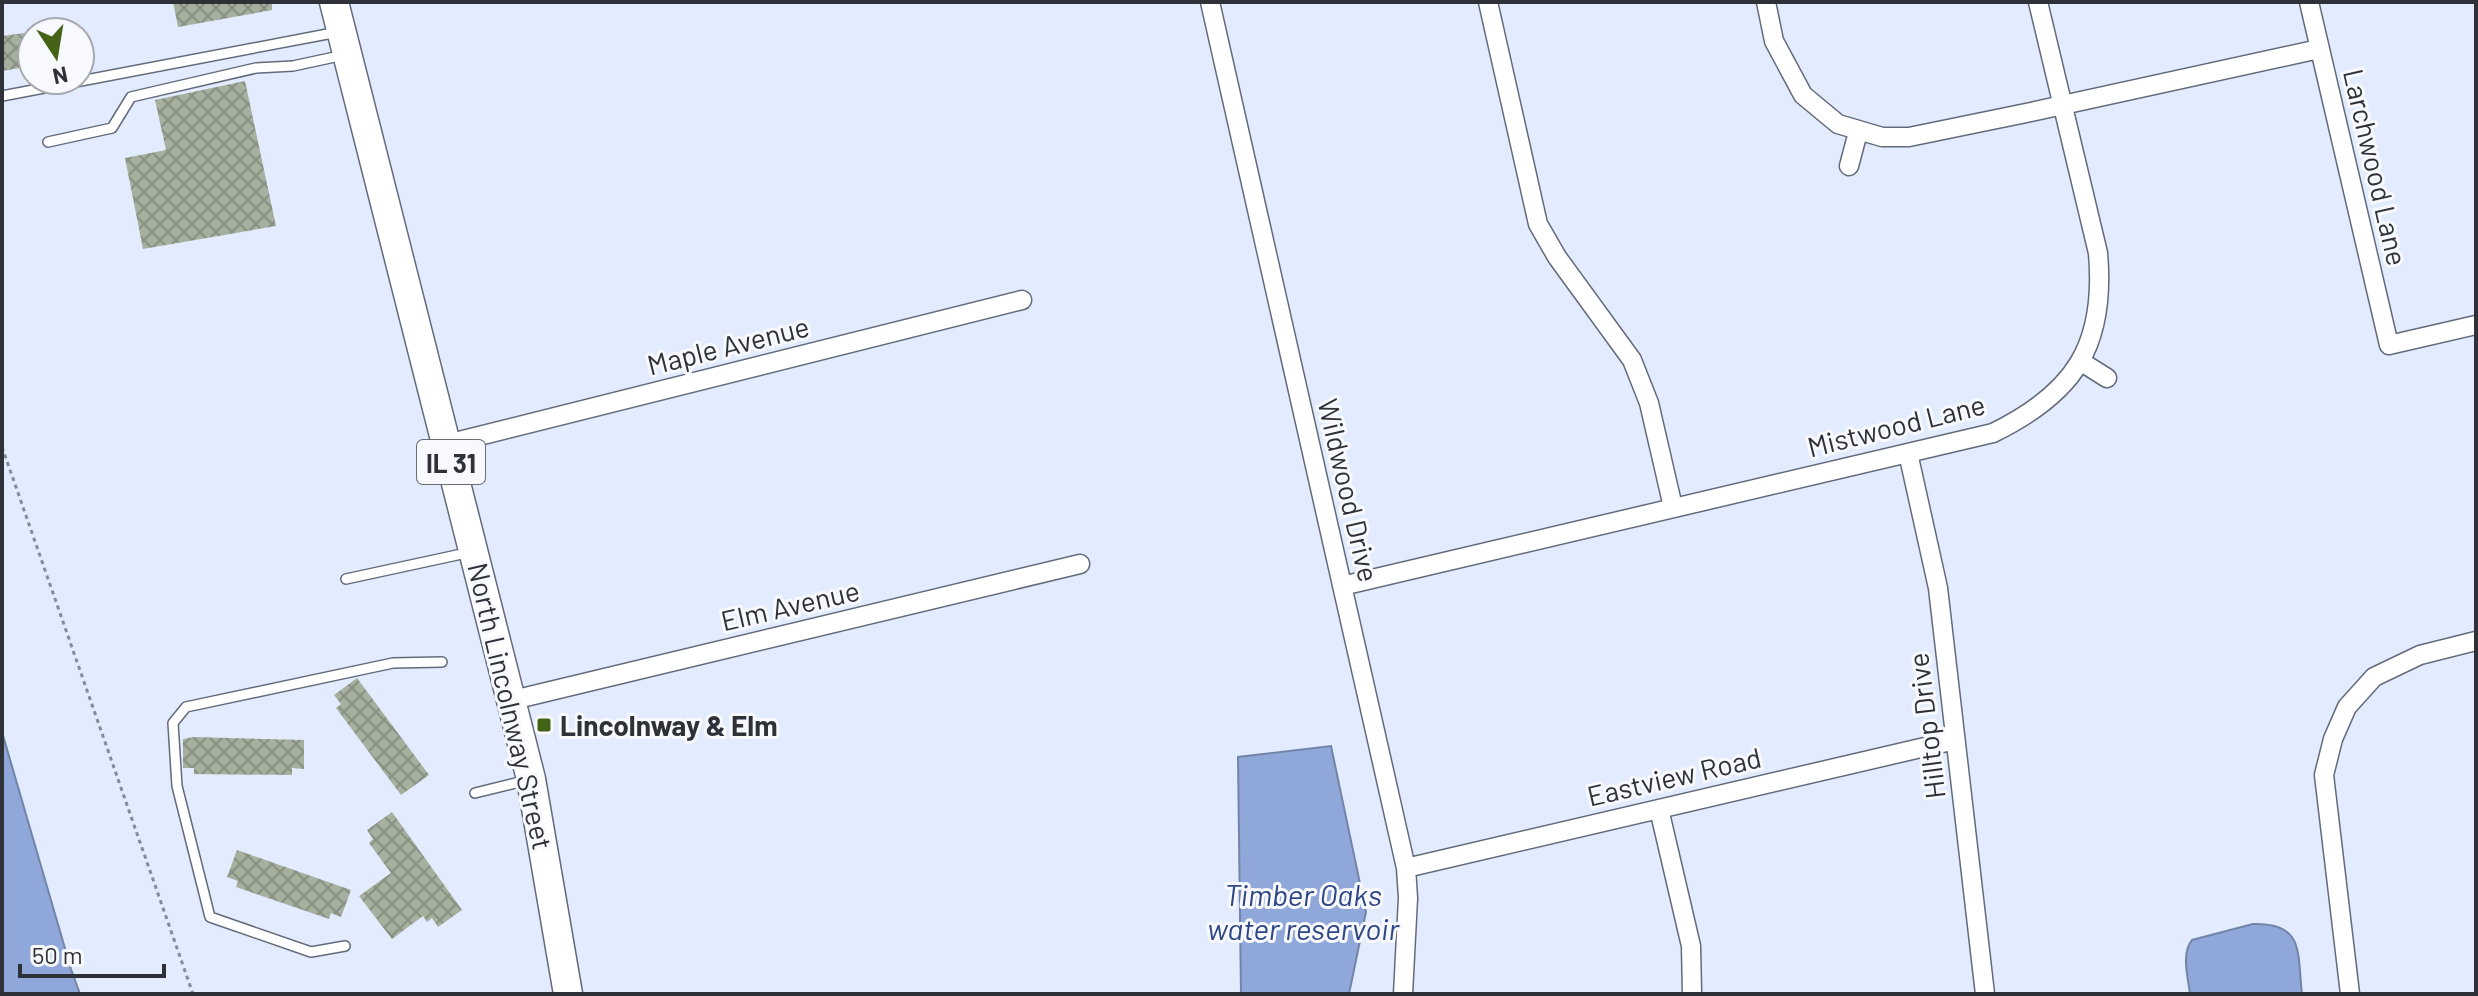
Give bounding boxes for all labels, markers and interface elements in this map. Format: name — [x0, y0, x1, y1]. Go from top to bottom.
north arrow — [16, 16, 96, 96]
text: N — [51, 62, 70, 91]
street label: Larchwood Lane — [2337, 65, 2415, 269]
street label: Maple Avenue — [643, 308, 813, 382]
street label: Mistwood Lane — [1804, 386, 1988, 464]
street label: Wildwood Drive — [1311, 395, 1387, 585]
road number: IL 31 — [417, 440, 485, 484]
street label: North Lincolnway Street — [461, 559, 561, 853]
street label: Elm Avenue — [717, 573, 863, 637]
street label: Hilltop Drive — [1900, 651, 1952, 801]
place label: Lincolnway & Elm — [560, 708, 778, 742]
marker: Lincolnway & Elm — [535, 716, 553, 734]
street label: Eastview Road — [1584, 739, 1764, 813]
water label: Timber Oaks water reservoir — [1207, 876, 1400, 946]
scale bar — [20, 928, 164, 978]
text: 50 m — [32, 940, 83, 969]

